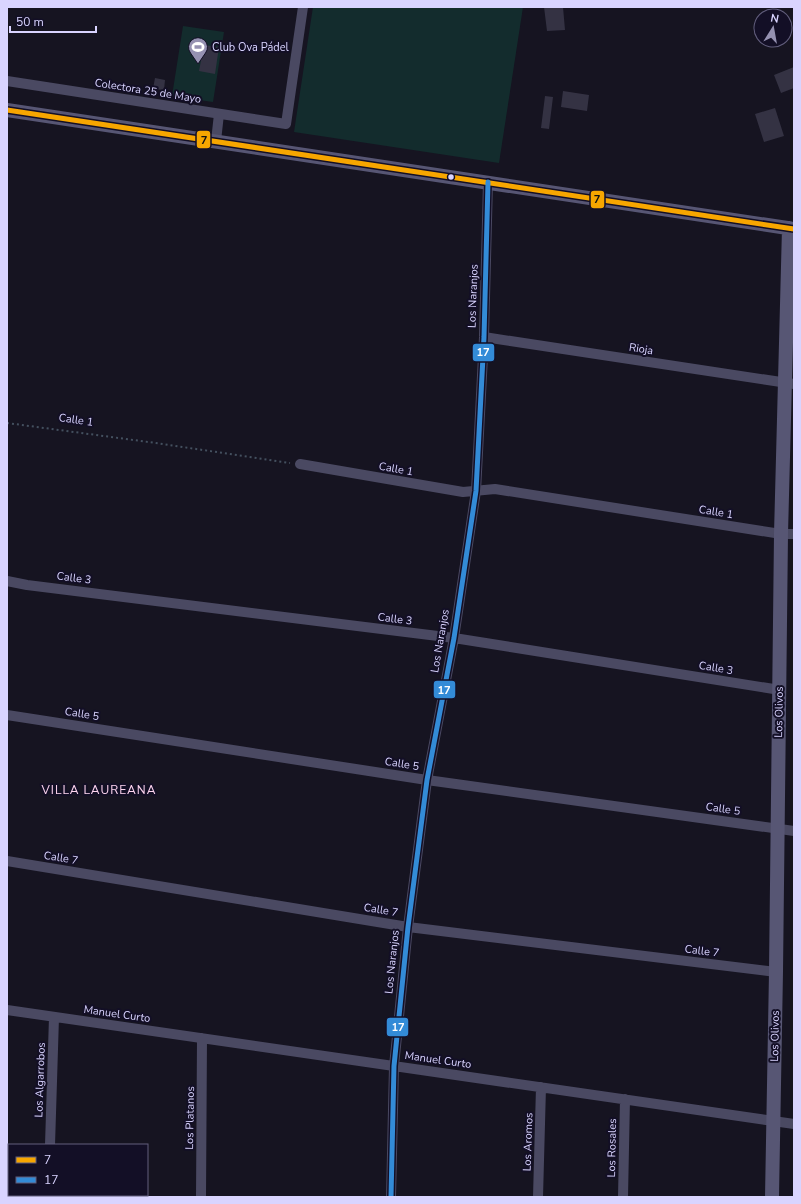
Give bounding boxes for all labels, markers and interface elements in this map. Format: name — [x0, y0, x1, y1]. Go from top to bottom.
scale bar — [10, 8, 96, 34]
north arrow — [753, 8, 793, 48]
text: N — [769, 11, 780, 27]
text: 50 m — [16, 14, 44, 30]
sports icon: Club Ova Pádel — [187, 36, 209, 64]
place label: Club Ova Pádel — [212, 40, 290, 55]
street label: Colectora 25 de Mayo — [94, 75, 202, 107]
line badge: 7 — [196, 130, 211, 149]
text: 7 — [201, 133, 207, 148]
unlabelled marker — [446, 172, 456, 182]
line badge: 7 — [590, 190, 605, 209]
text: 7 — [594, 192, 600, 207]
street label: Los Naranjos — [464, 264, 482, 328]
street label: Rioja — [628, 340, 654, 358]
line badge: 17 — [472, 343, 495, 362]
text: 17 — [476, 345, 490, 360]
street label: Calle 1 — [58, 410, 94, 430]
street label: Calle 1 — [378, 459, 414, 479]
street label: Calle 1 — [698, 502, 734, 522]
street label: Calle 3 — [56, 568, 92, 588]
street label: Los Naranjos — [427, 608, 453, 674]
street label: Calle 3 — [377, 609, 413, 629]
street label: Calle 3 — [698, 658, 734, 678]
line badge: 17 — [433, 680, 456, 699]
text: 17 — [437, 683, 451, 698]
street label: Los Olivos — [771, 686, 787, 738]
street label: Calle 5 — [64, 704, 101, 724]
street label: Calle 5 — [384, 754, 421, 774]
district label: VILLA LAUREANA — [41, 782, 156, 798]
street label: Calle 5 — [705, 799, 742, 819]
street label: Calle 7 — [43, 848, 79, 868]
street label: Calle 7 — [363, 900, 399, 920]
street label: Los Naranjos — [381, 929, 403, 995]
street label: Calle 7 — [684, 941, 720, 961]
street label: Manuel Curto — [83, 1002, 151, 1026]
street label: Los Olivos — [767, 1010, 783, 1062]
line badge: 17 — [386, 1017, 409, 1037]
text: 17 — [391, 1020, 405, 1035]
street label: Los Algarrobos — [31, 1042, 49, 1118]
street label: Manuel Curto — [404, 1048, 472, 1072]
street label: Los Platanos — [182, 1086, 198, 1150]
street label: Los Aromos — [519, 1112, 537, 1172]
street label: Los Rosales — [604, 1118, 620, 1178]
legend — [8, 1144, 148, 1196]
text: 7 — [44, 1152, 51, 1168]
text: 17 — [44, 1172, 58, 1188]

